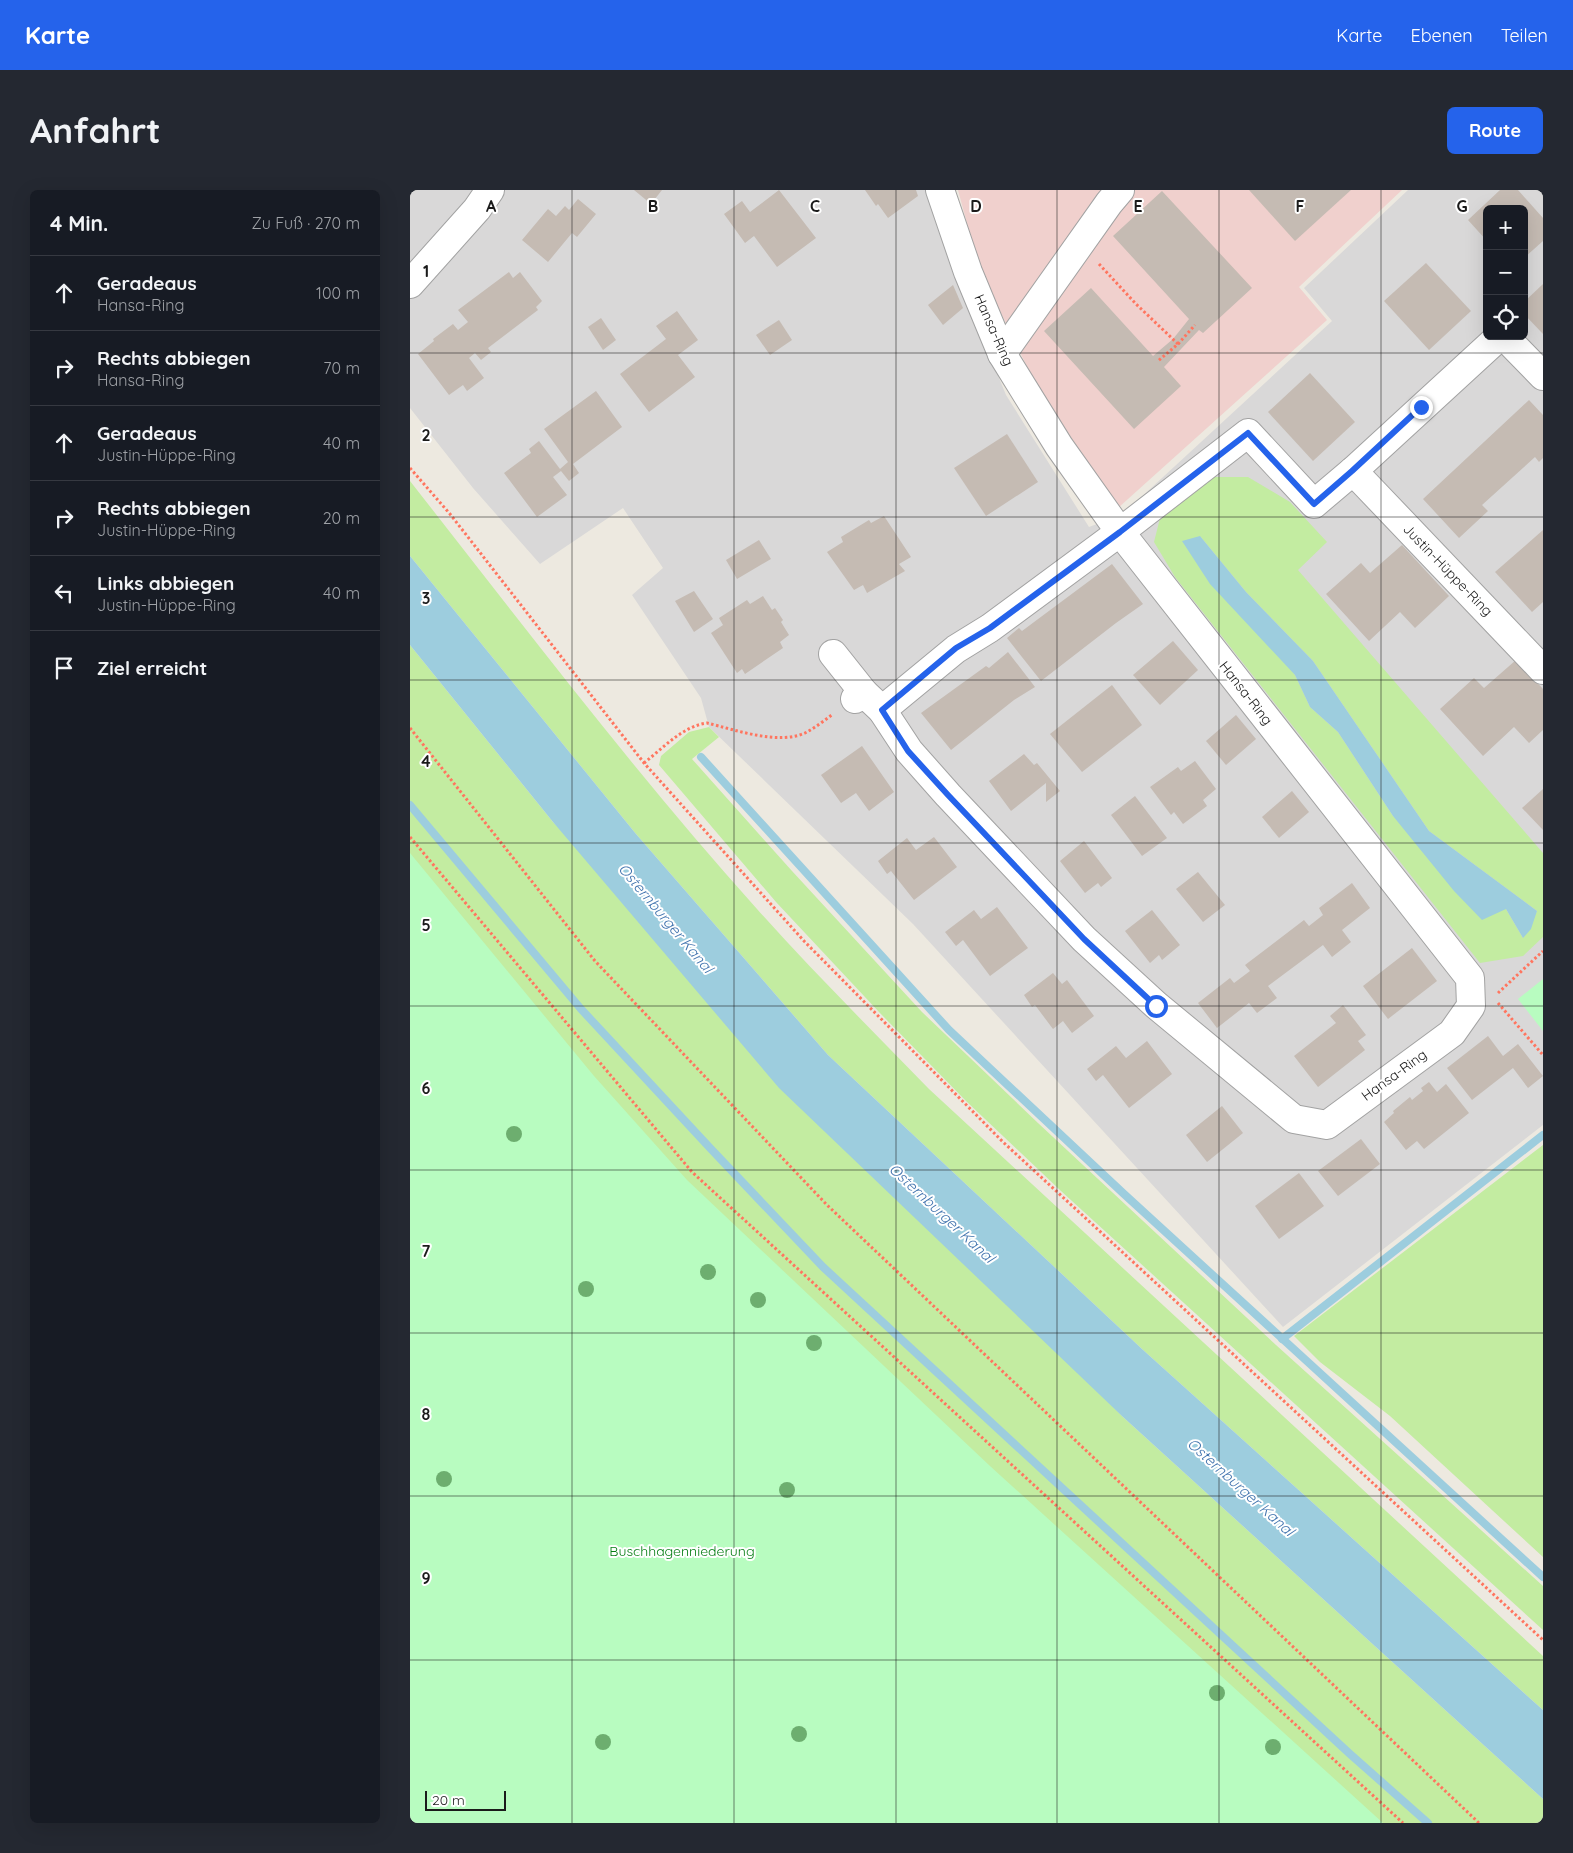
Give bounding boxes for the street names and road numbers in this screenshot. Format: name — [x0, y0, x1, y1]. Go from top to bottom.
street label: Hansa-Ring — [970, 291, 1018, 369]
street label: Justin-Hüppe-Ring — [1399, 520, 1497, 620]
street label: Hansa-Ring — [1215, 657, 1277, 729]
street label: Hansa-Ring — [1358, 1045, 1430, 1105]

